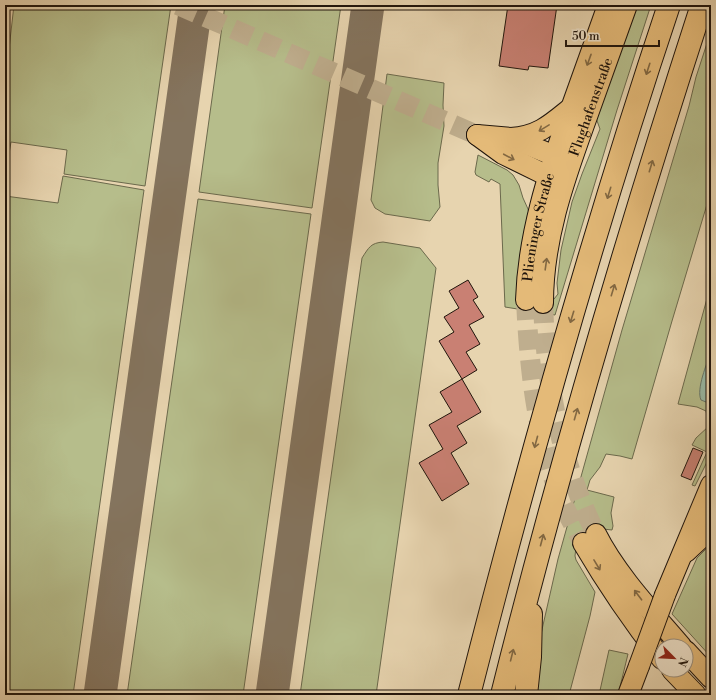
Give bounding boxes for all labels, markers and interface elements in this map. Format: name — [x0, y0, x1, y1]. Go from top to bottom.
scale bar — [566, 22, 659, 48]
text: 50 m — [572, 29, 600, 44]
one-way arrow — [584, 54, 592, 66]
street label: Flughafenstraße — [566, 55, 617, 159]
one-way arrow — [644, 62, 652, 74]
one-way arrow — [538, 125, 550, 133]
one-way arrow — [503, 154, 515, 161]
one-way arrow — [648, 159, 655, 172]
street label: Plieninger Straße — [519, 171, 559, 282]
one-way arrow — [605, 186, 612, 199]
one-way arrow — [542, 258, 550, 271]
one-way arrow — [610, 283, 617, 296]
one-way arrow — [568, 310, 575, 323]
one-way arrow — [573, 408, 580, 421]
one-way arrow — [532, 435, 539, 448]
one-way arrow — [539, 533, 546, 546]
one-way arrow — [593, 559, 601, 571]
one-way arrow — [634, 589, 642, 600]
north arrow — [654, 638, 694, 678]
one-way arrow — [509, 649, 516, 662]
text: N — [674, 655, 690, 669]

